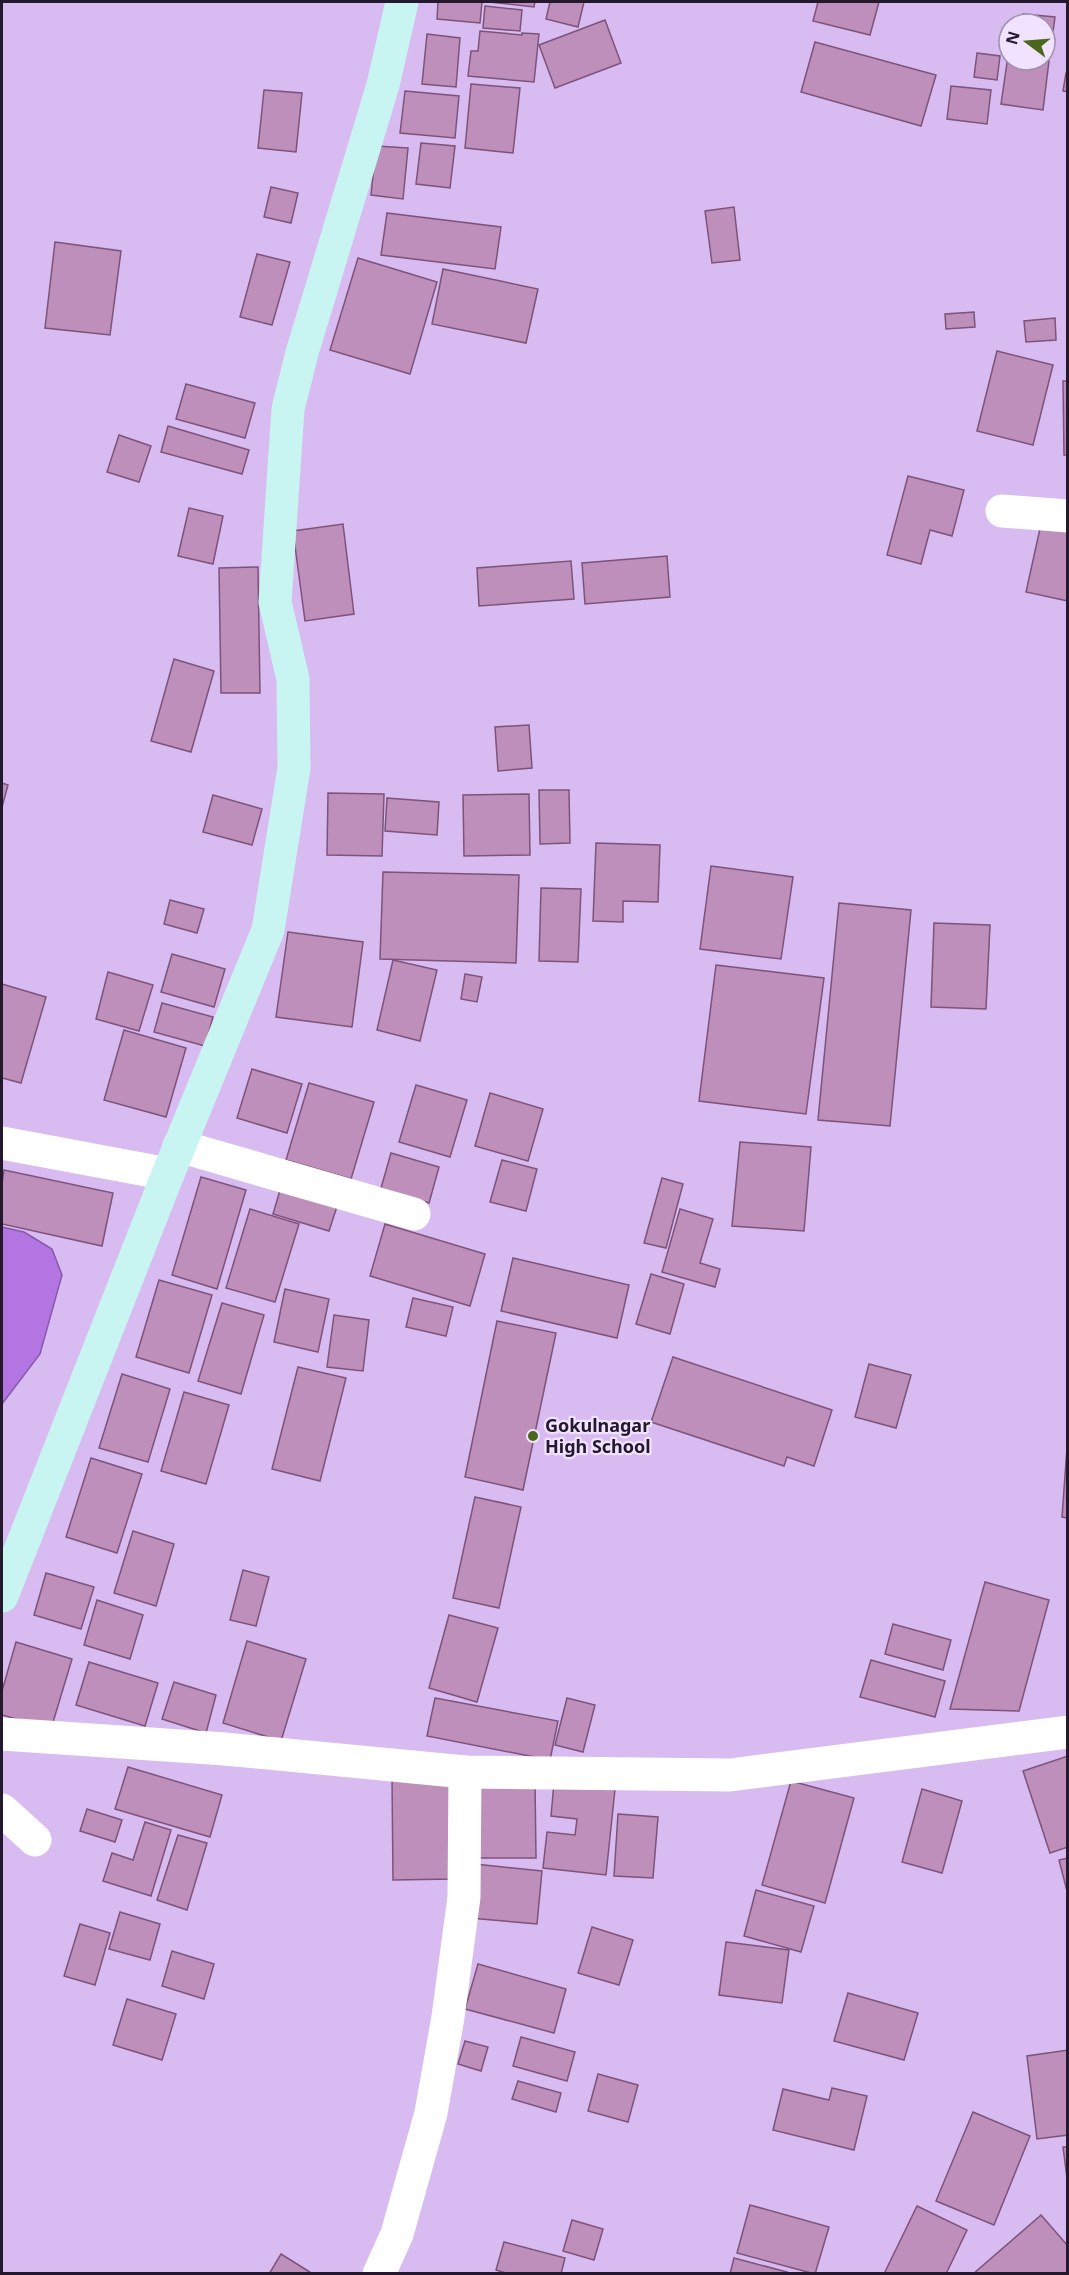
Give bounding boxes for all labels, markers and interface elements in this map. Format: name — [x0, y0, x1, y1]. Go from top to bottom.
north arrow — [997, 12, 1057, 72]
text: N — [1000, 29, 1025, 47]
place label: Gokulnagar High School — [545, 1413, 651, 1458]
marker: Gokulnagar High School — [526, 1429, 540, 1443]

